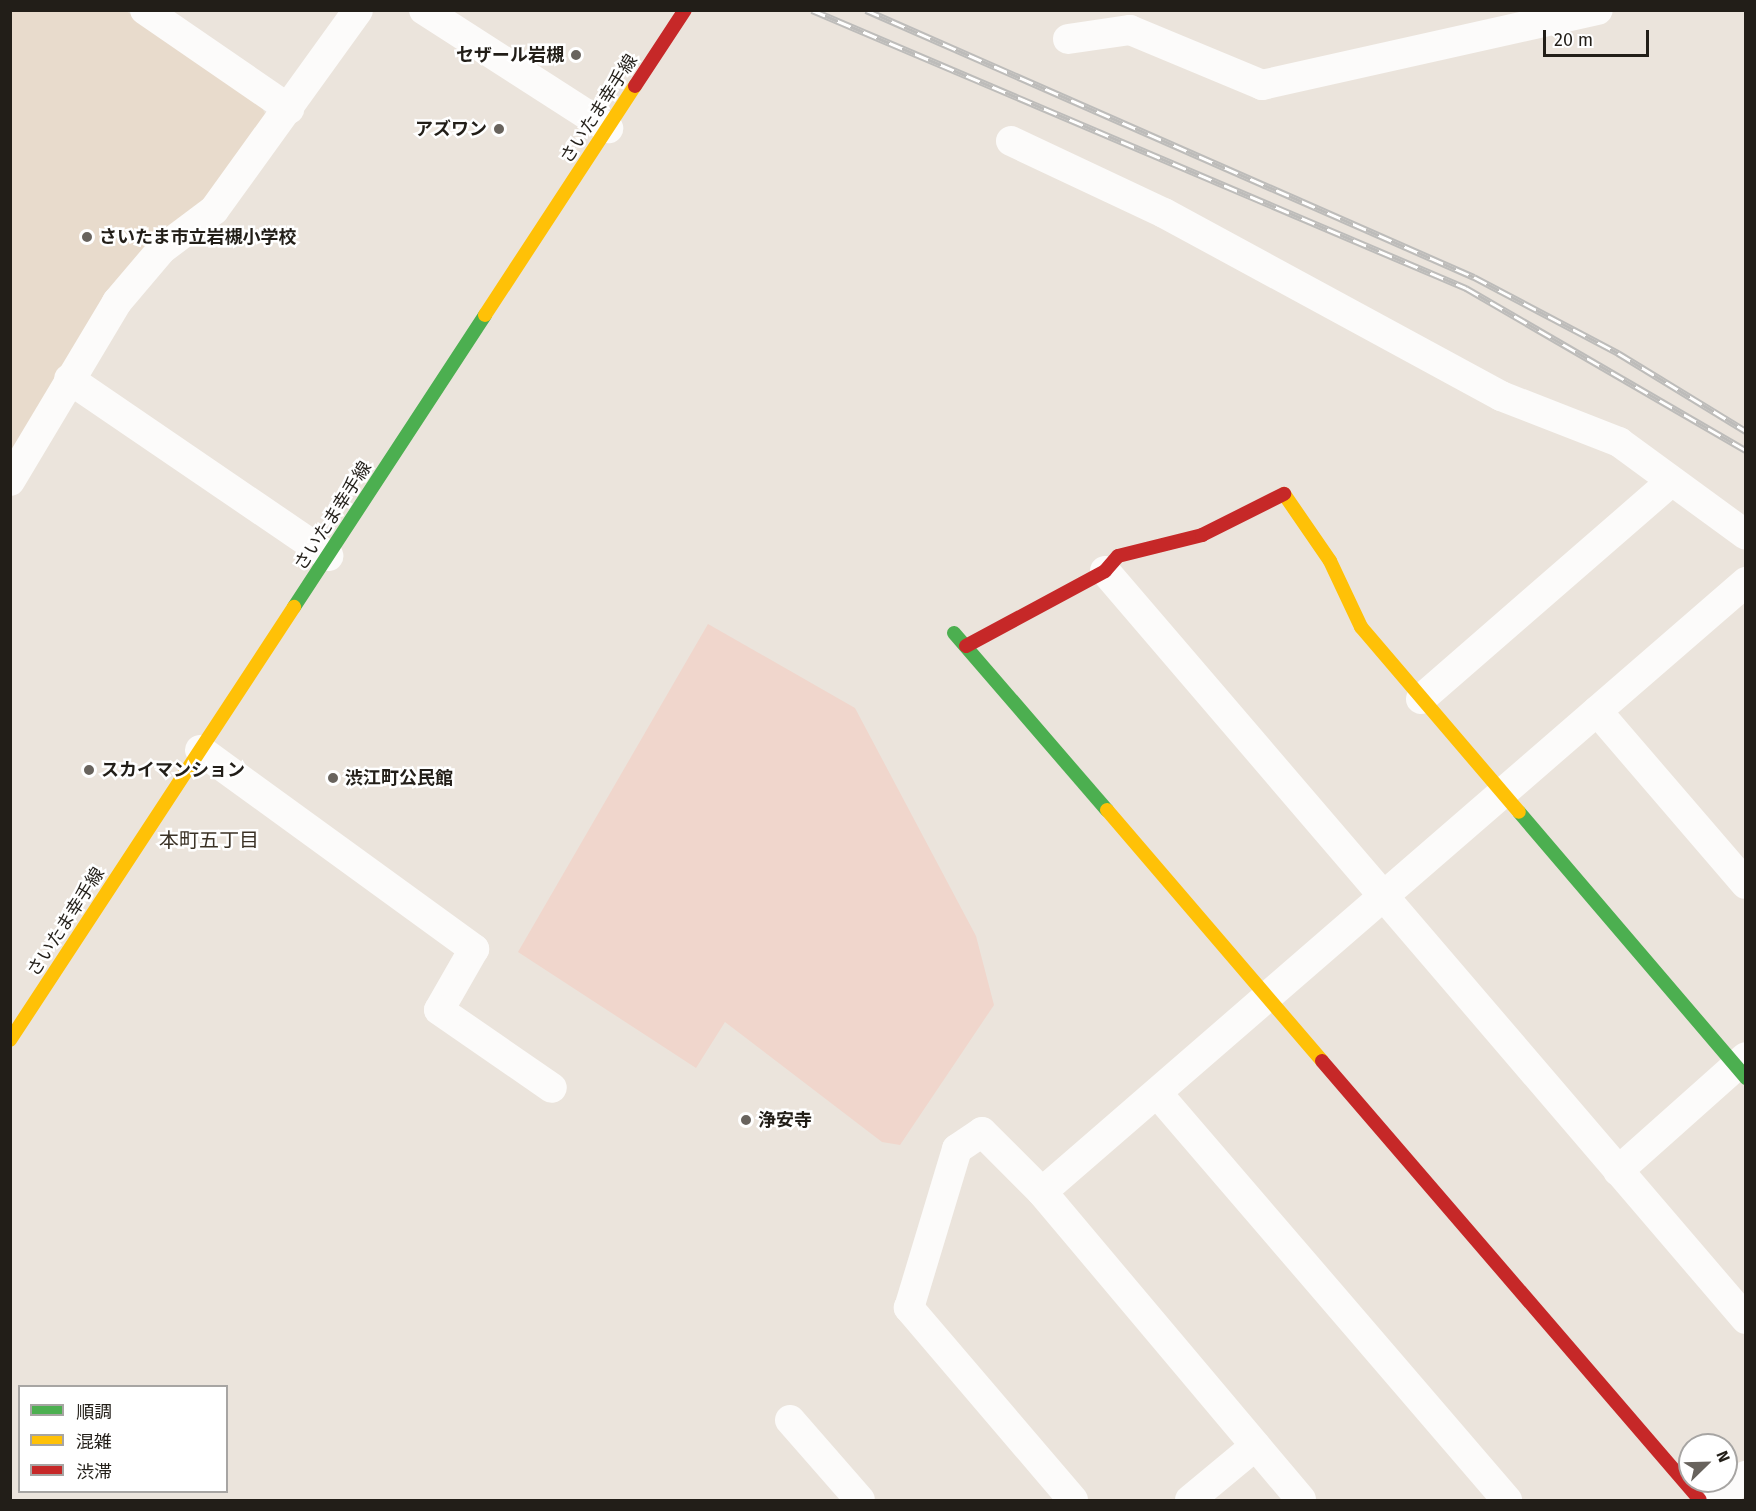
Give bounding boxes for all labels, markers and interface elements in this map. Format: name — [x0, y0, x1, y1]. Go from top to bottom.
scale bar — [1546, 18, 1652, 56]
text: 20 m — [1554, 29, 1593, 51]
place label: セザール岩槻 — [456, 44, 564, 66]
marker: セザール岩槻 — [569, 48, 583, 62]
street label: さいたま幸手線 — [556, 50, 642, 168]
place label: アズワン — [415, 118, 487, 140]
marker: アズワン — [492, 122, 506, 136]
place label: さいたま市立岩槻小学校 — [99, 226, 297, 248]
marker: さいたま市立岩槻小学校 — [80, 230, 94, 244]
street label: さいたま幸手線 — [290, 457, 376, 575]
place label: スカイマンション — [101, 759, 245, 781]
marker: スカイマンション — [82, 763, 96, 777]
place label: 渋江町公民館 — [345, 767, 453, 789]
marker: 渋江町公民館 — [326, 771, 340, 785]
district label: 本町五丁目 — [159, 828, 259, 852]
street label: さいたま幸手線 — [23, 863, 109, 981]
place label: 浄安寺 — [758, 1109, 812, 1131]
marker: 浄安寺 — [739, 1113, 753, 1127]
legend — [18, 1385, 228, 1493]
text: 順調 — [76, 1401, 112, 1423]
text: 混雑 — [76, 1431, 112, 1453]
north arrow — [1678, 1433, 1738, 1493]
text: N — [1712, 1448, 1734, 1465]
text: 渋滞 — [76, 1461, 112, 1483]

